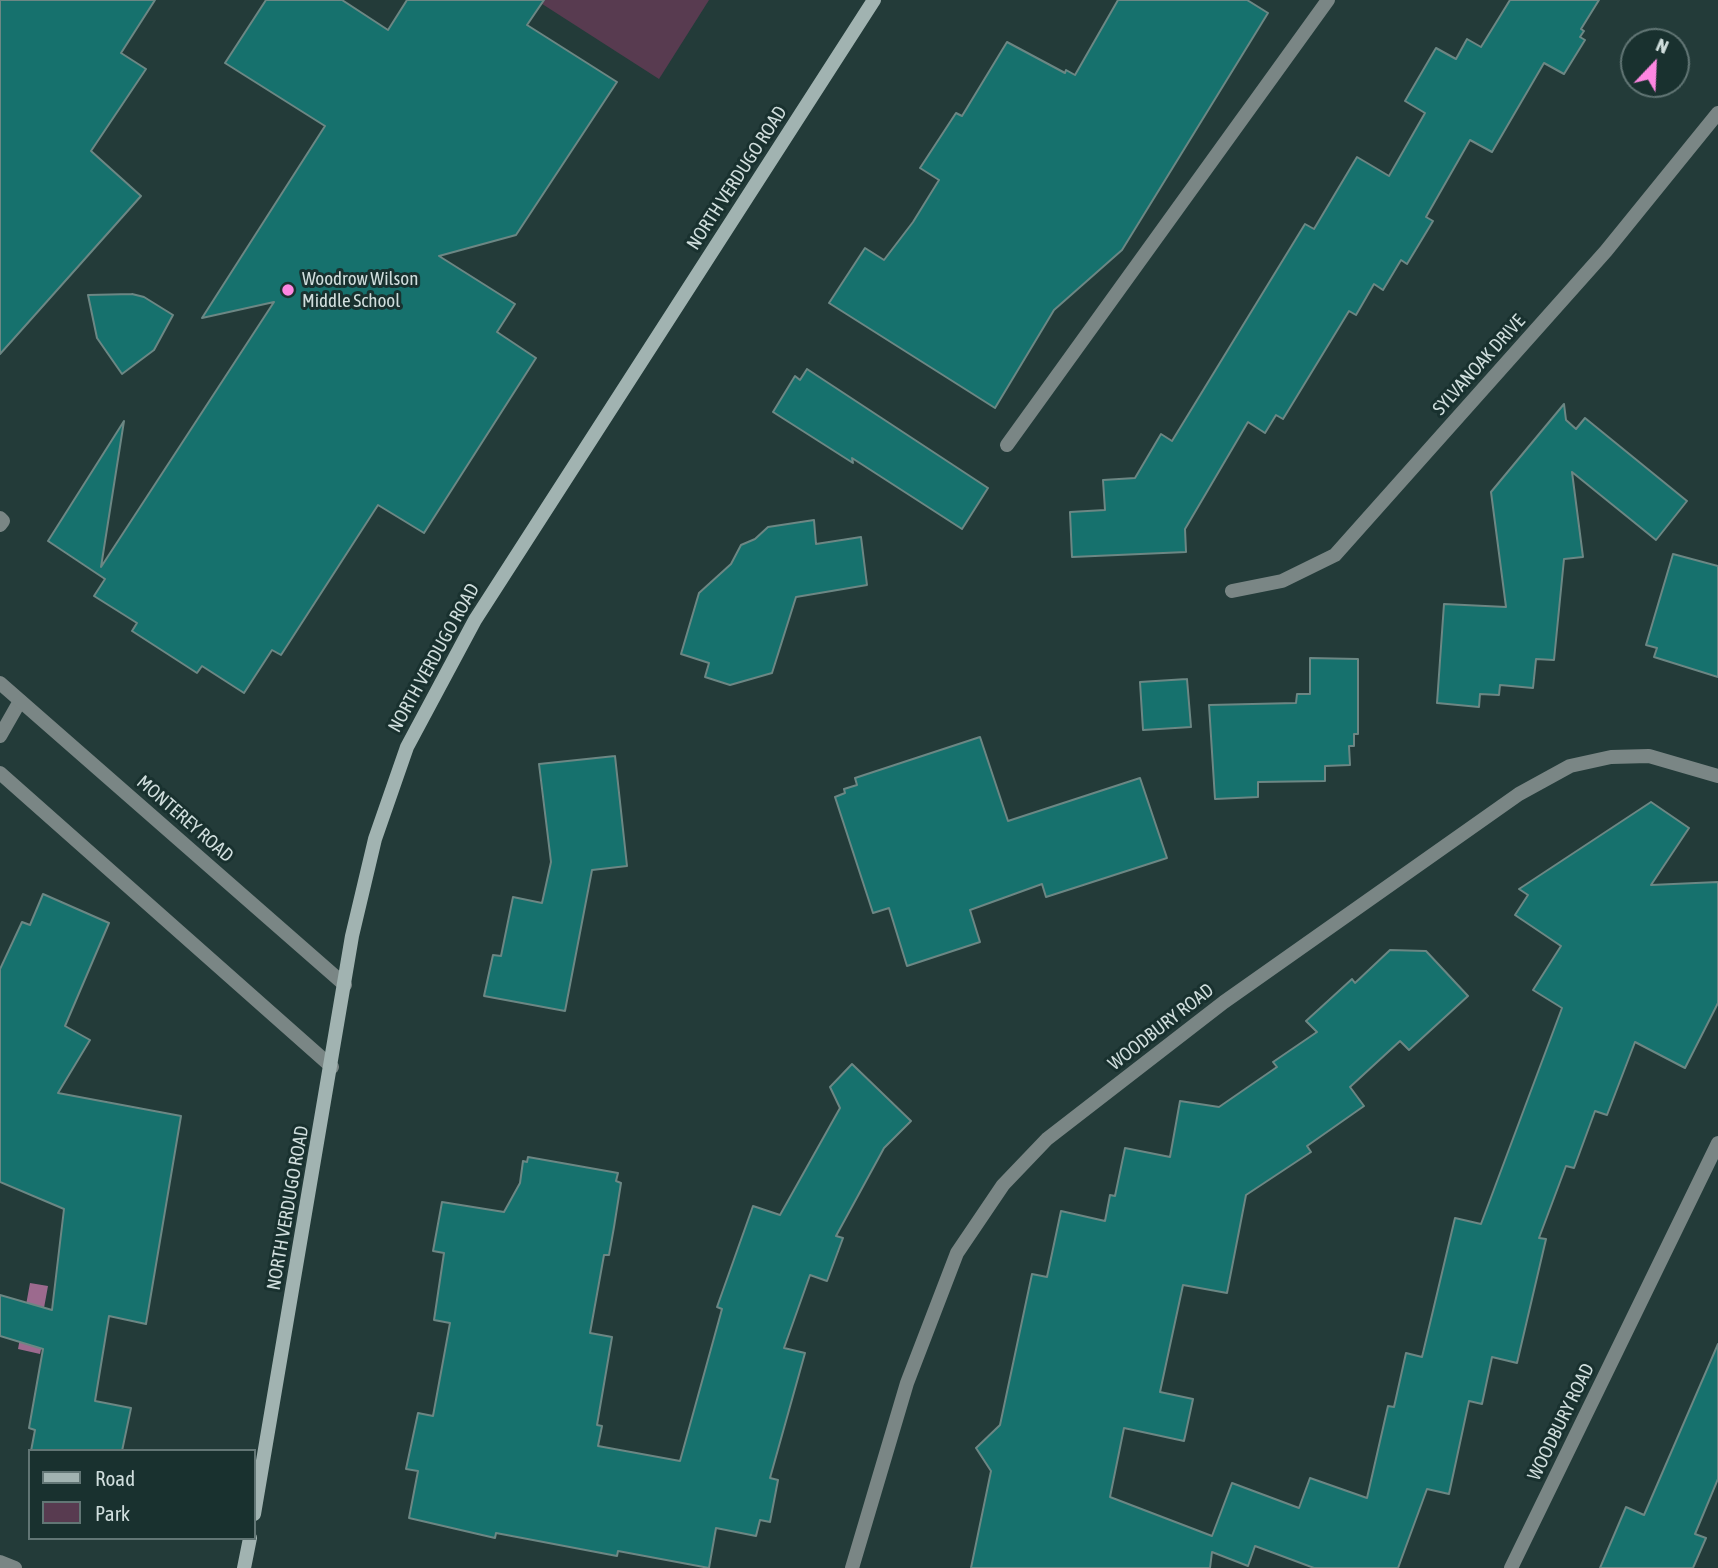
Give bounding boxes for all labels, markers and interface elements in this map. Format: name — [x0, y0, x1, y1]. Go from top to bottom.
north arrow — [1620, 28, 1690, 98]
text: N — [1653, 33, 1672, 58]
street label: NORTH VERDUGO ROAD — [682, 102, 792, 254]
place label: Woodrow Wilson Middle School — [302, 268, 418, 312]
marker: Woodrow Wilson Middle School — [280, 282, 296, 298]
street label: SYLVANOAK DRIVE — [1428, 310, 1530, 420]
street label: NORTH VERDUGO ROAD — [384, 580, 484, 736]
street label: MONTEREY ROAD — [132, 771, 238, 867]
street label: WOODBURY ROAD — [1104, 979, 1218, 1075]
street label: NORTH VERDUGO ROAD — [262, 1124, 314, 1292]
street label: WOODBURY ROAD — [1523, 1360, 1599, 1484]
legend — [28, 1449, 256, 1540]
text: Road — [95, 1466, 135, 1490]
text: Park — [95, 1501, 130, 1525]

